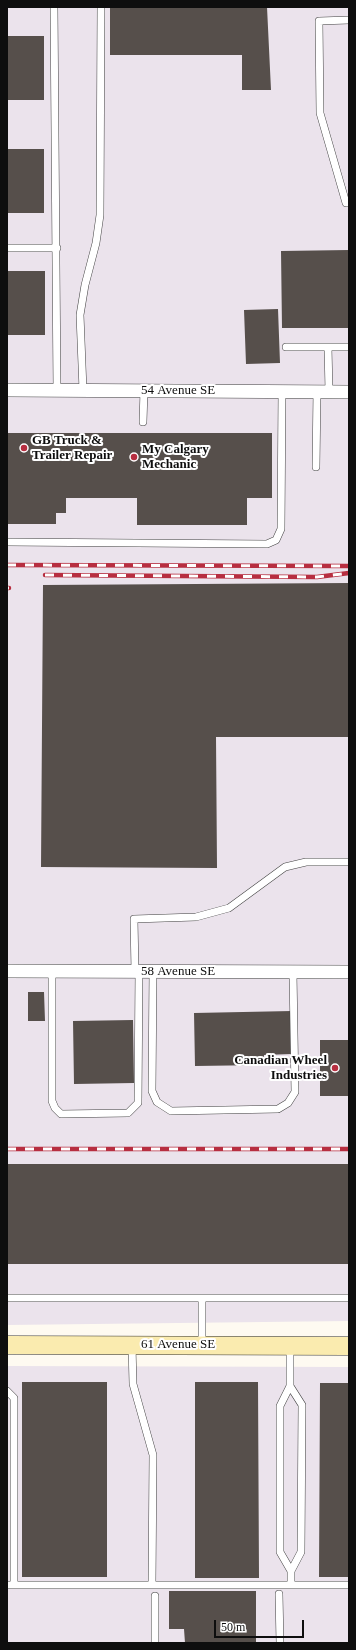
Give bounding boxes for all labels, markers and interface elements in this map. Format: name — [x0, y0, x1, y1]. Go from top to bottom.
street label: 54 Avenue SE — [141, 383, 215, 399]
place label: GB Truck & Trailer Repair — [32, 433, 112, 464]
place label: My Calgary Mechanic — [142, 442, 209, 473]
marker: GB Truck & Trailer Repair — [19, 443, 29, 453]
marker: My Calgary Mechanic — [129, 452, 139, 462]
street label: 58 Avenue SE — [141, 964, 215, 980]
place label: Canadian Wheel Industries — [234, 1053, 327, 1084]
marker: Canadian Wheel Industries — [330, 1063, 340, 1073]
street label: 61 Avenue SE — [141, 1337, 215, 1353]
scale bar — [216, 1612, 306, 1638]
text: 50 m — [221, 1620, 245, 1634]

